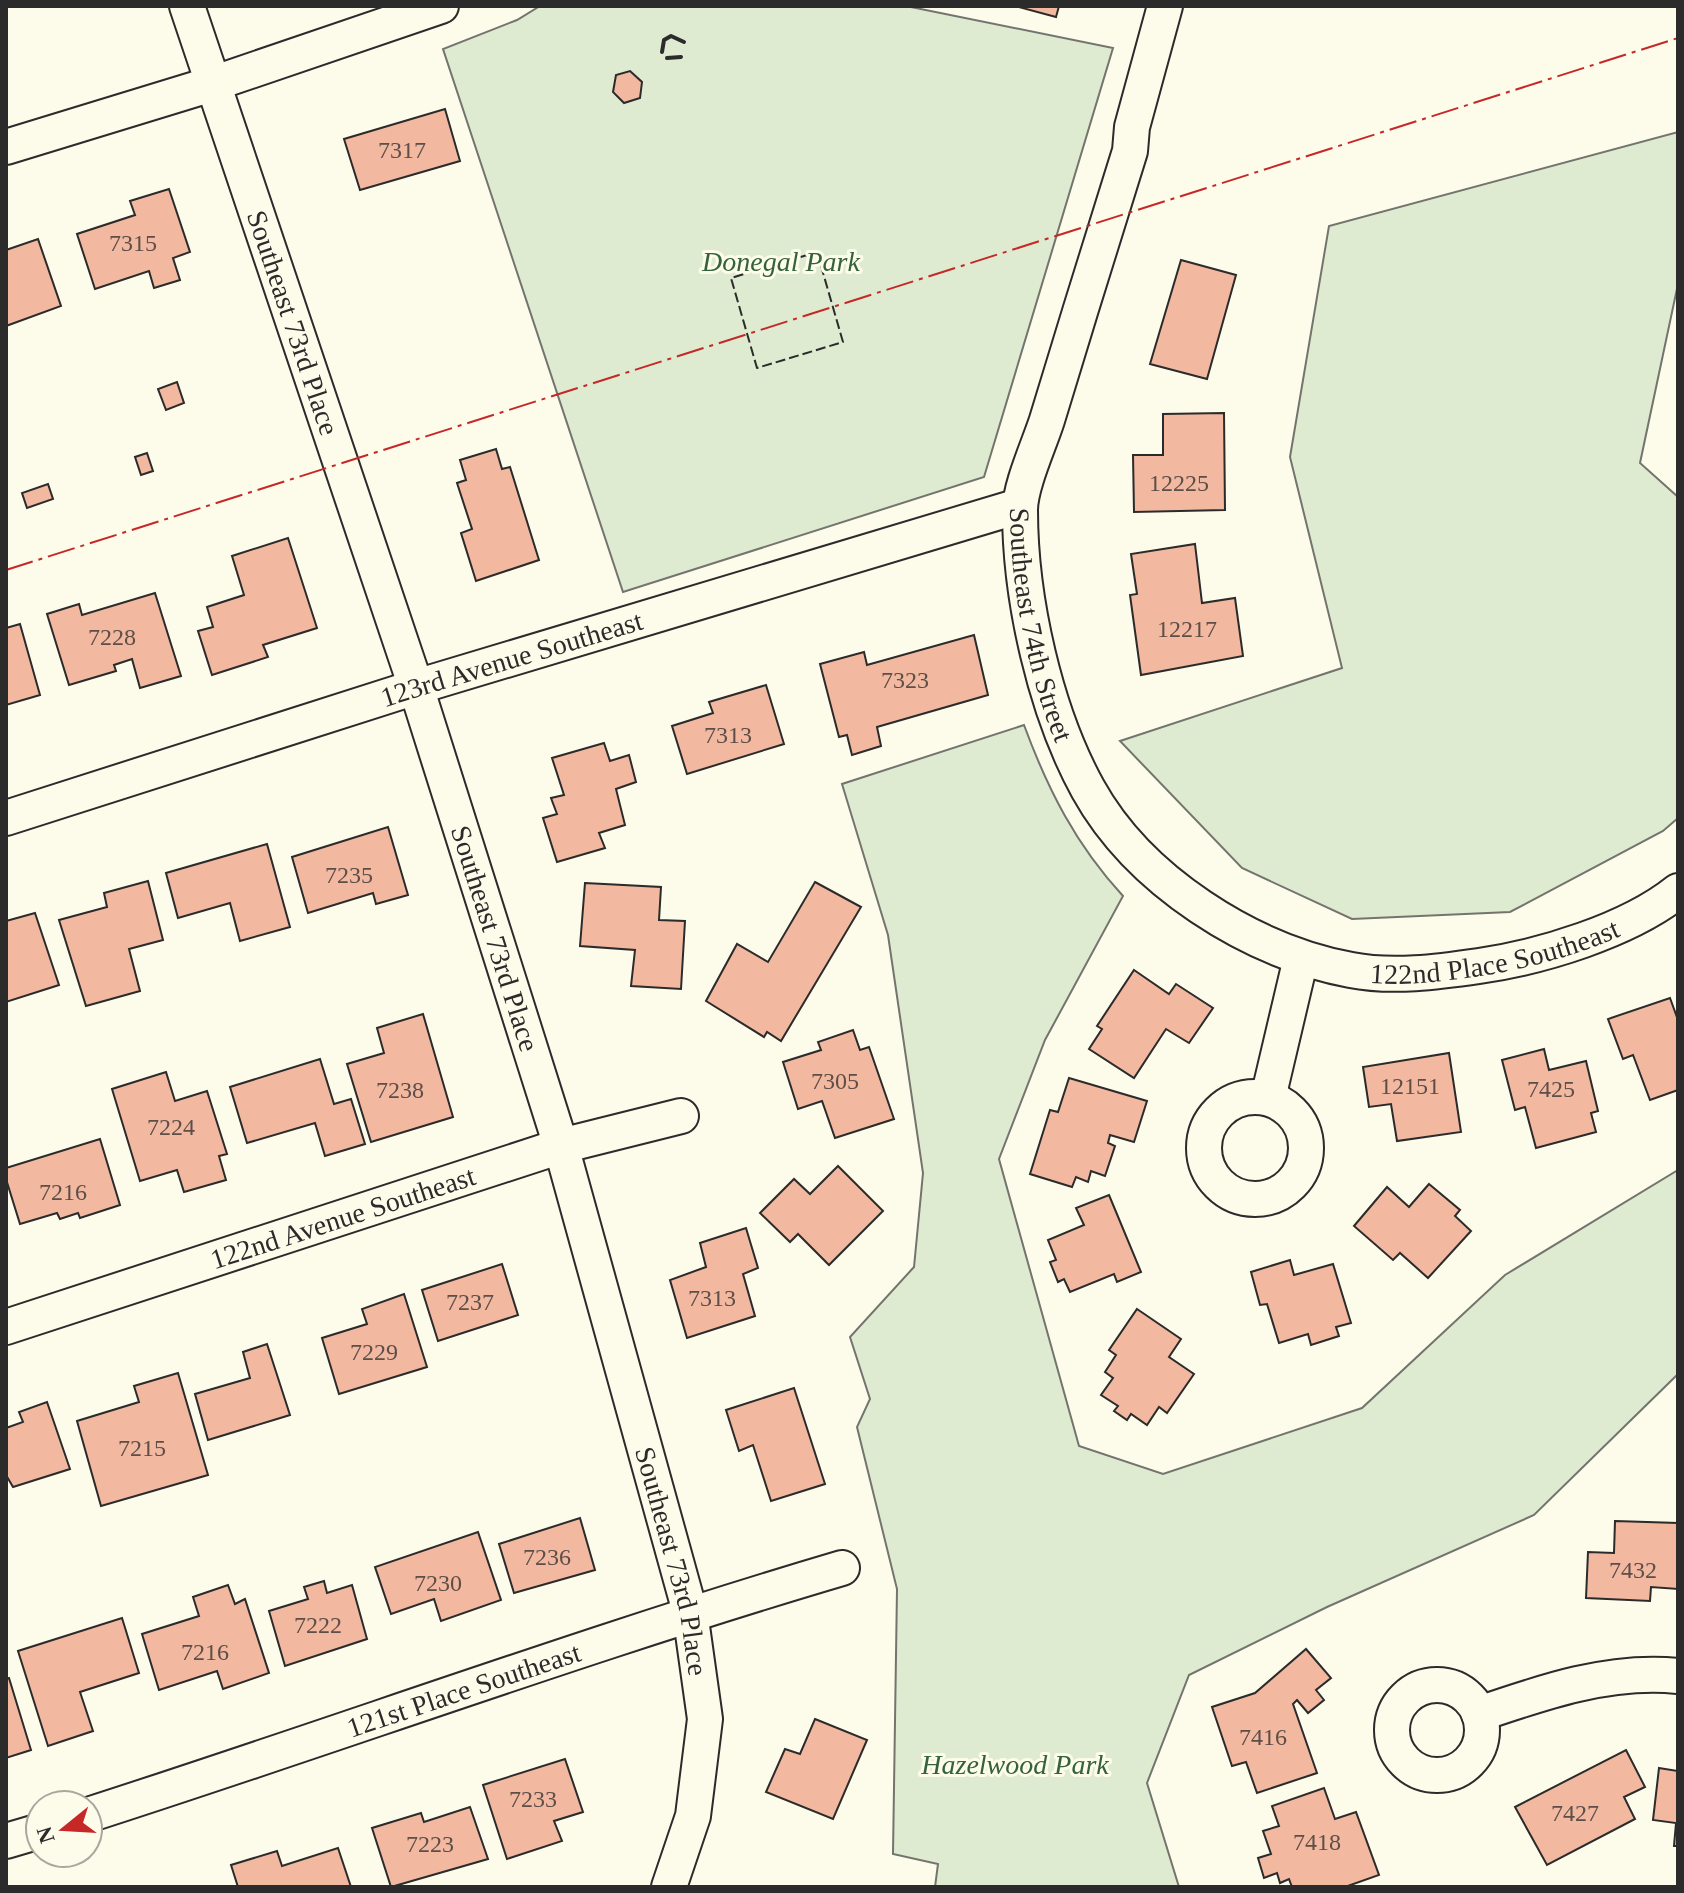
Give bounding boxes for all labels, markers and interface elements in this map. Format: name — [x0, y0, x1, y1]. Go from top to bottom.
house number: 7317 — [378, 137, 426, 163]
street label: Southeast 73rd Place — [241, 206, 345, 439]
house number: 7315 — [109, 230, 157, 256]
park label: Donegal Park — [701, 246, 860, 277]
house number: 12225 — [1149, 470, 1209, 496]
street label: Southeast 74th Street — [1004, 507, 1079, 746]
street label: 123rd Avenue Southeast — [377, 605, 646, 713]
house number: 12217 — [1157, 616, 1217, 642]
house number: 7228 — [88, 624, 136, 650]
house number: 7323 — [881, 667, 929, 693]
house number: 7313 — [704, 722, 752, 748]
street label: Southeast 73rd Place — [445, 822, 545, 1055]
house number: 7235 — [325, 862, 373, 888]
street label: 122nd Place Southeast — [1369, 913, 1624, 990]
house number: 7305 — [811, 1068, 859, 1094]
house number: 12151 — [1380, 1073, 1440, 1099]
house number: 7425 — [1527, 1076, 1575, 1102]
house number: 7238 — [376, 1077, 424, 1103]
house number: 7224 — [147, 1114, 195, 1140]
street label: 122nd Avenue Southeast — [207, 1160, 479, 1275]
house number: 7216 — [39, 1179, 87, 1205]
house number: 7313 — [688, 1285, 736, 1311]
house number: 7237 — [446, 1289, 494, 1315]
house number: 7229 — [350, 1339, 398, 1365]
house number: 7215 — [118, 1435, 166, 1461]
street label: Southeast 73rd Place — [629, 1443, 714, 1678]
house number: 7236 — [523, 1544, 571, 1570]
house number: 7432 — [1609, 1557, 1657, 1583]
house number: 7230 — [414, 1570, 462, 1596]
house number: 7222 — [294, 1612, 342, 1638]
street label: 121st Place Southeast — [343, 1636, 585, 1744]
house number: 7216 — [181, 1639, 229, 1665]
house number: 7416 — [1239, 1724, 1287, 1750]
park label: Hazelwood Park — [920, 1749, 1109, 1780]
house number: 7233 — [509, 1786, 557, 1812]
north arrow — [24, 1789, 104, 1869]
house number: 7427 — [1551, 1800, 1599, 1826]
text: N — [31, 1824, 60, 1846]
house number: 7418 — [1293, 1829, 1341, 1855]
house number: 7223 — [406, 1831, 454, 1857]

